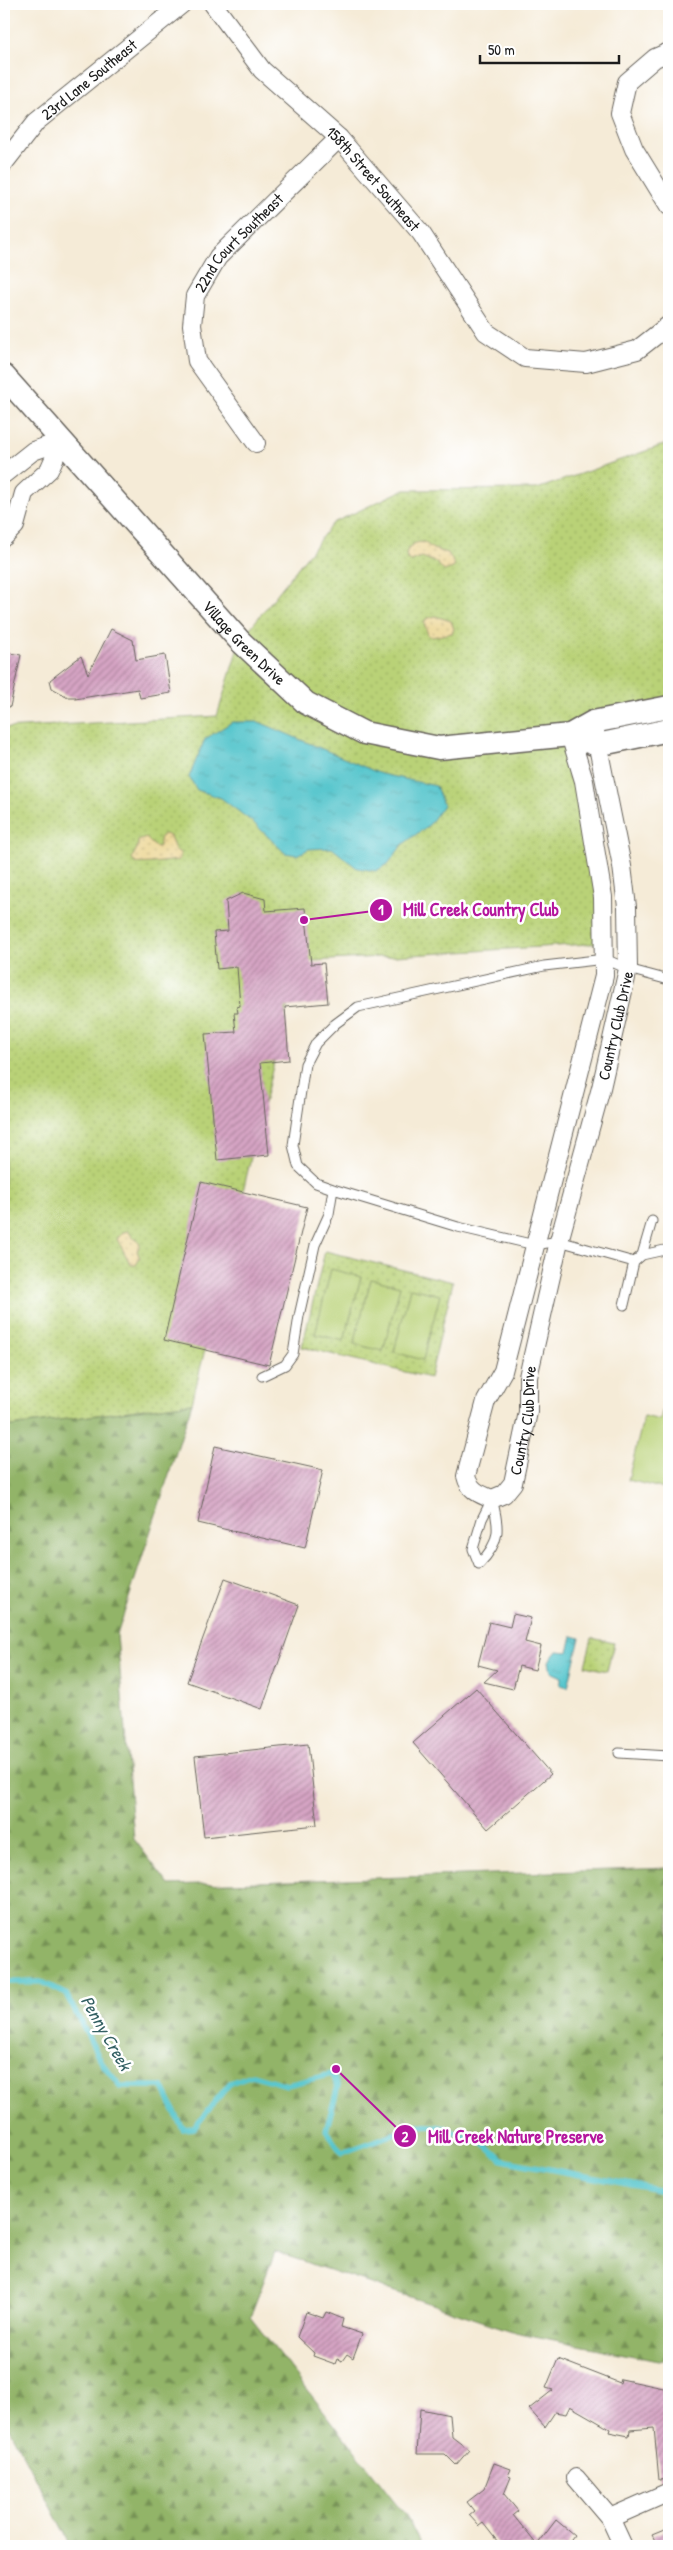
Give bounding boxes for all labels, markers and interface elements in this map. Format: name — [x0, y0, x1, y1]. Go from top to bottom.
scale bar — [480, 32, 619, 64]
street label: 23rd Lane Southeast — [36, 34, 142, 125]
text: 50 m — [488, 39, 515, 60]
street label: 158th Street Southeast — [322, 121, 426, 236]
street label: 22nd Court Southeast — [189, 188, 288, 296]
street label: Village Green Drive — [198, 595, 291, 690]
callout: Mill Creek Country Club — [368, 893, 569, 926]
text: Mill Creek Country Club — [403, 897, 560, 923]
text: 1 — [378, 899, 384, 920]
street label: Country Club Drive — [592, 968, 638, 1082]
street label: Country Club Drive — [504, 1363, 541, 1477]
water label: Penny Creek — [75, 1991, 139, 2076]
callout: Mill Creek Nature Preserve — [393, 2120, 613, 2153]
text: Mill Creek Nature Preserve — [428, 2124, 605, 2149]
text: 2 — [401, 2126, 409, 2147]

